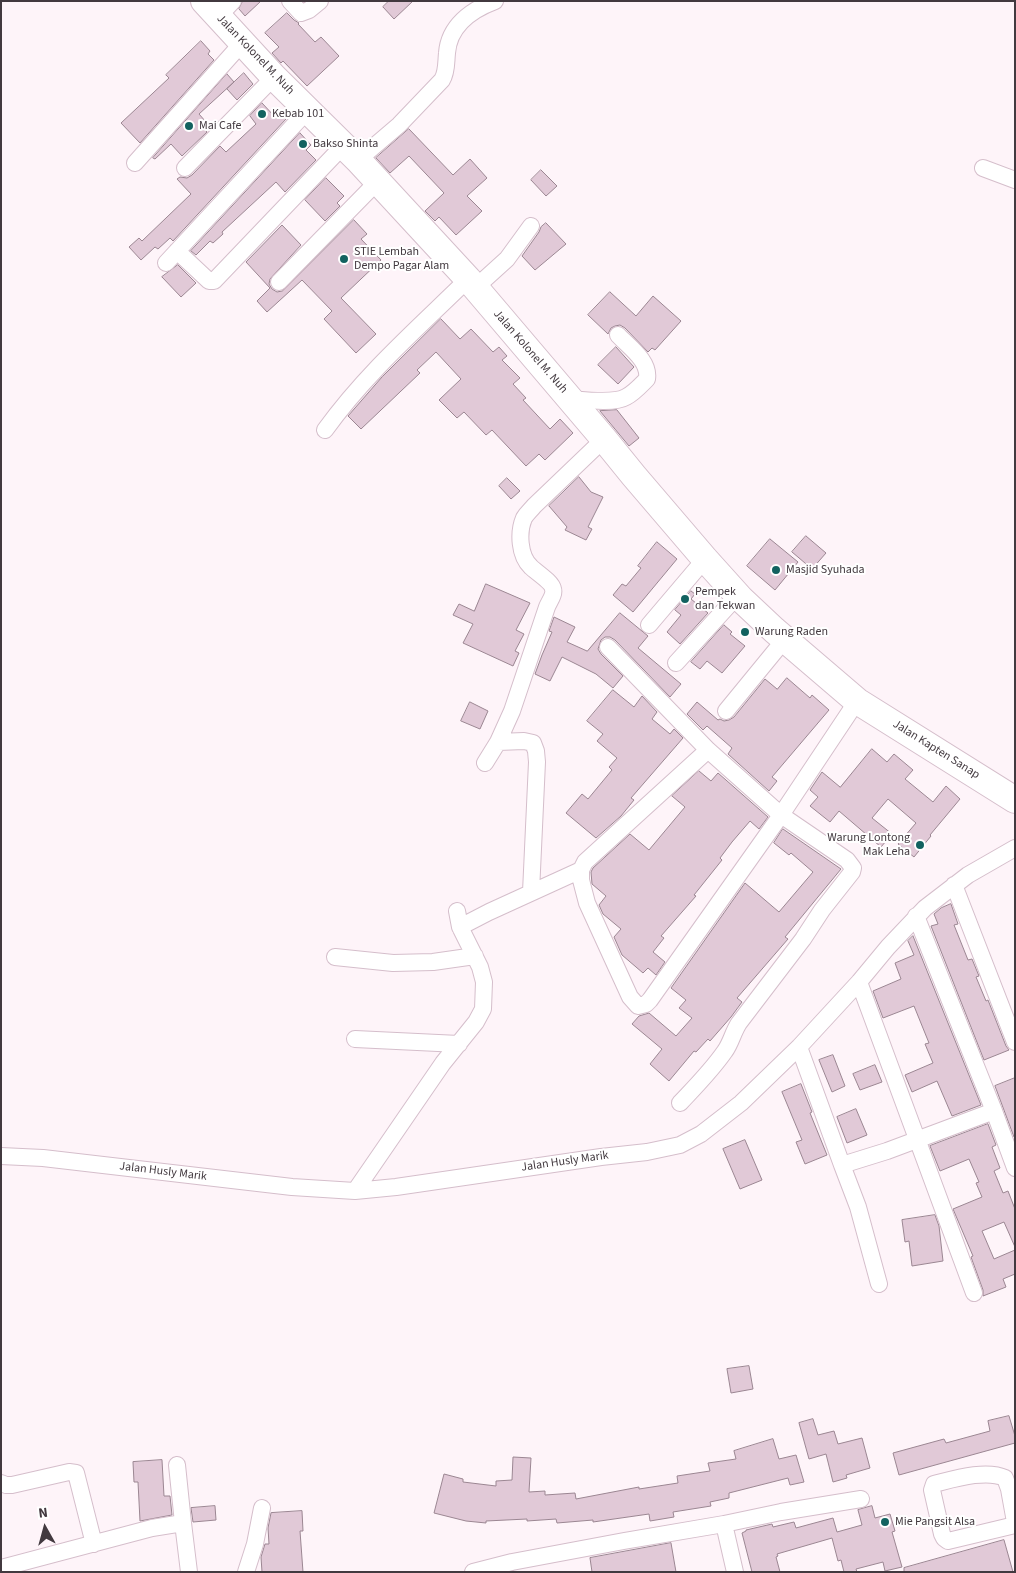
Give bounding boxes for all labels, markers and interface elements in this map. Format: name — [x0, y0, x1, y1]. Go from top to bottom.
street label: Jalan Kolonel M. Nuh — [213, 12, 297, 98]
place label: Kebab 101 — [272, 107, 324, 121]
marker: Kebab 101 — [256, 108, 268, 120]
place label: Mai Cafe — [199, 119, 241, 133]
marker: Mai Cafe — [183, 120, 195, 132]
place label: Bakso Shinta — [313, 137, 378, 151]
marker: Bakso Shinta — [297, 138, 309, 150]
place label: STIE Lembah Dempo Pagar Alam — [354, 245, 449, 273]
marker: STIE Lembah Dempo Pagar Alam — [338, 253, 350, 265]
street label: Jalan Kolonel M. Nuh — [490, 307, 570, 397]
place label: Masjid Syuhada — [786, 563, 865, 577]
marker: Masjid Syuhada — [770, 564, 782, 576]
place label: Pempek dan Tekwan — [695, 585, 755, 613]
marker: Pempek dan Tekwan — [679, 593, 691, 605]
place label: Warung Raden — [755, 625, 828, 639]
marker: Warung Raden — [739, 626, 751, 638]
street label: Jalan Kapten Sanap — [890, 717, 982, 783]
place label: Warung Lontong Mak Leha — [827, 831, 910, 859]
marker: Warung Lontong Mak Leha — [914, 839, 926, 851]
street label: Jalan Husly Marik — [520, 1149, 610, 1175]
street label: Jalan Husly Marik — [118, 1159, 208, 1185]
north arrow — [20, 1503, 70, 1553]
text: N — [37, 1503, 49, 1524]
place label: Mie Pangsit Alsa — [895, 1515, 975, 1529]
marker: Mie Pangsit Alsa — [879, 1516, 891, 1528]

